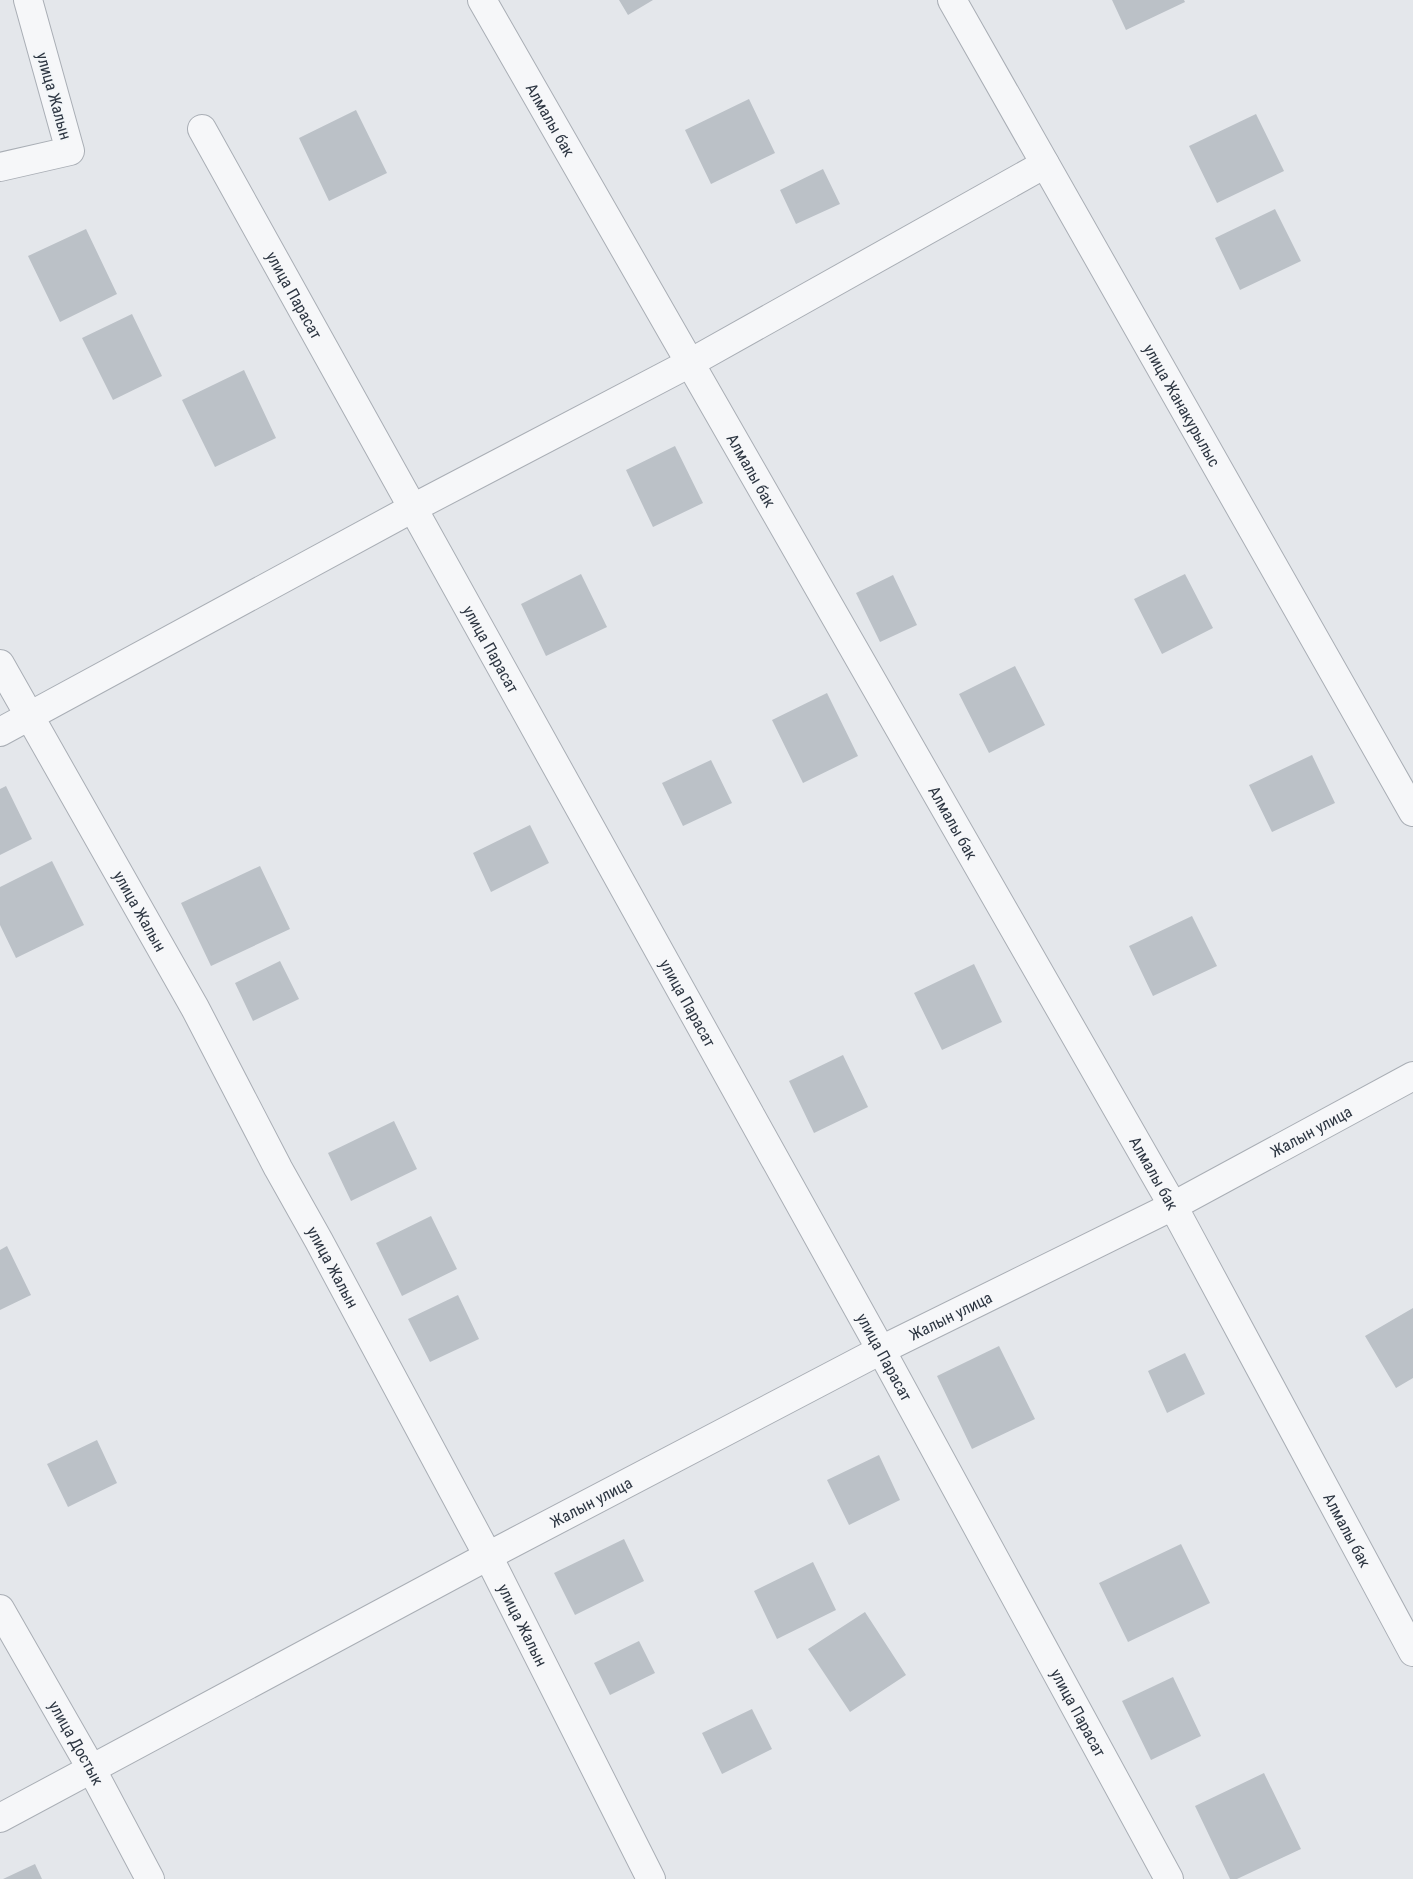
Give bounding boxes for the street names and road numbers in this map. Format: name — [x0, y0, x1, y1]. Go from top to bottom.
street label: улица Жалын — [32, 50, 76, 142]
street label: Алмалы бак — [522, 80, 579, 160]
street label: улица Парасат — [262, 248, 326, 342]
street label: улица Жанакурылыс — [1140, 340, 1224, 470]
street label: Алмалы бак — [723, 430, 780, 511]
street label: улица Парасат — [459, 602, 523, 696]
street label: Алмалы бак — [925, 783, 982, 863]
street label: улица Жалын — [110, 867, 170, 955]
street label: улица Парасат — [656, 956, 720, 1050]
street label: Жалын улица — [1267, 1102, 1355, 1161]
street label: Алмалы бак — [1126, 1133, 1183, 1213]
street label: улица Жалын — [303, 1223, 363, 1311]
street label: Жалын улица — [906, 1287, 995, 1344]
street label: улица Парасат — [853, 1310, 916, 1404]
street label: Жалын улица — [547, 1473, 635, 1531]
street label: Алмалы бак — [1320, 1490, 1375, 1571]
street label: улица Жалын — [494, 1580, 551, 1669]
street label: улица Парасат — [1047, 1665, 1110, 1760]
street label: улица Достык — [45, 1697, 108, 1788]

